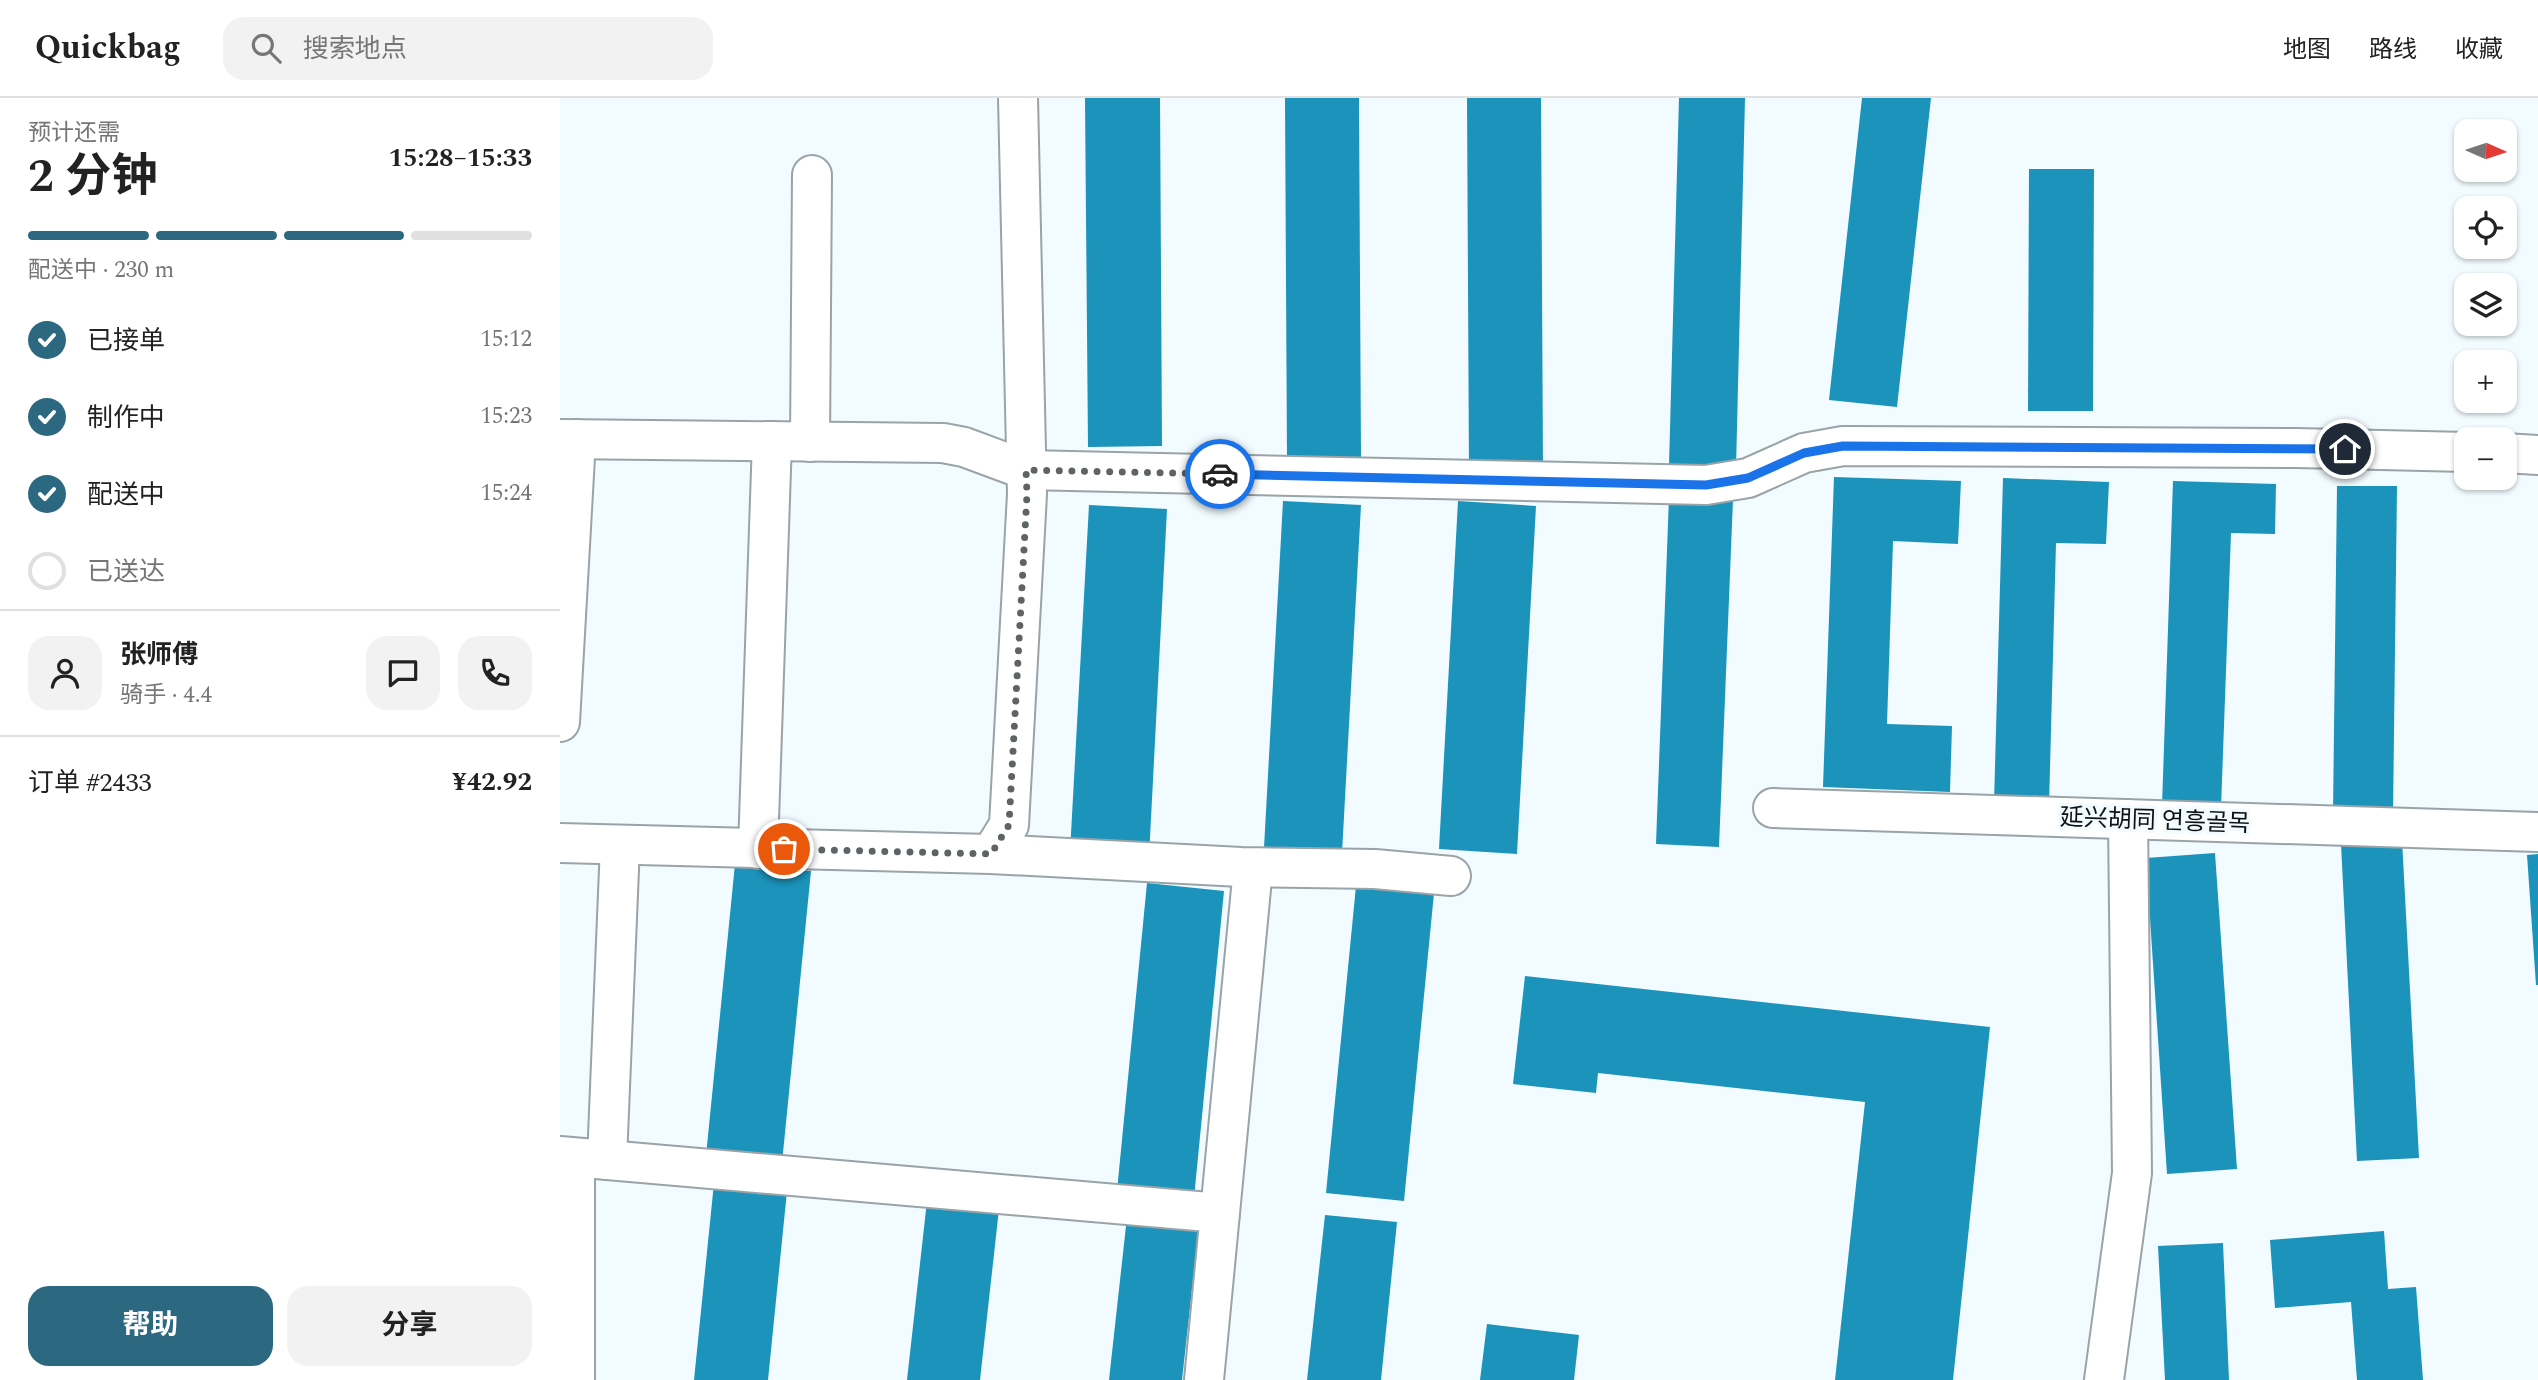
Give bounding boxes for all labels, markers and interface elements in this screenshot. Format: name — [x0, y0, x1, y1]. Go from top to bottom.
search box — [223, 17, 713, 80]
text: Quickbag — [35, 23, 181, 73]
icon: search — [247, 29, 285, 67]
text: 搜索地点 — [303, 29, 407, 69]
text: 地图 — [2283, 32, 2331, 68]
text: 路线 — [2369, 32, 2417, 68]
text: 收藏 — [2455, 32, 2503, 68]
text: 预计还需 — [28, 116, 120, 151]
north arrow — [2454, 119, 2516, 182]
map controls — [2454, 119, 2517, 490]
text: 15:28–15:33 — [388, 138, 532, 178]
text: 2 分钟 — [28, 142, 157, 212]
button: locate — [2454, 196, 2517, 259]
text: 配送中 · 230 m — [28, 253, 174, 288]
button: layers — [2454, 273, 2517, 336]
icon: check — [28, 321, 66, 359]
text: 已接单 — [87, 321, 165, 361]
text: 15:12 — [480, 322, 532, 357]
button: + — [2454, 350, 2517, 413]
icon: check — [28, 398, 66, 436]
text: 制作中 — [87, 398, 165, 438]
text: 15:23 — [480, 399, 532, 434]
pin — [2315, 419, 2375, 479]
button: − — [2454, 427, 2517, 490]
icon: home — [2326, 430, 2364, 468]
courier — [1185, 439, 1255, 509]
icon: car — [1201, 455, 1239, 493]
icon: check — [28, 475, 66, 513]
text: 配送中 — [87, 475, 165, 515]
text: 15:24 — [480, 476, 532, 511]
text: 已送达 — [87, 552, 165, 592]
text: 张师傅 — [120, 635, 198, 675]
button: person — [28, 636, 102, 710]
button: chat — [366, 636, 440, 710]
button: phone — [458, 636, 532, 710]
text: 骑手 · 4.4 — [120, 678, 212, 713]
text: ¥42.92 — [452, 762, 532, 802]
text: 订单 #2433 — [28, 763, 152, 803]
street label: 延兴胡同 연흥골목 — [2059, 800, 2251, 842]
pin — [754, 819, 814, 879]
icon: bag — [765, 830, 803, 868]
button: 帮助 — [28, 1286, 273, 1366]
button: 分享 — [287, 1286, 532, 1366]

